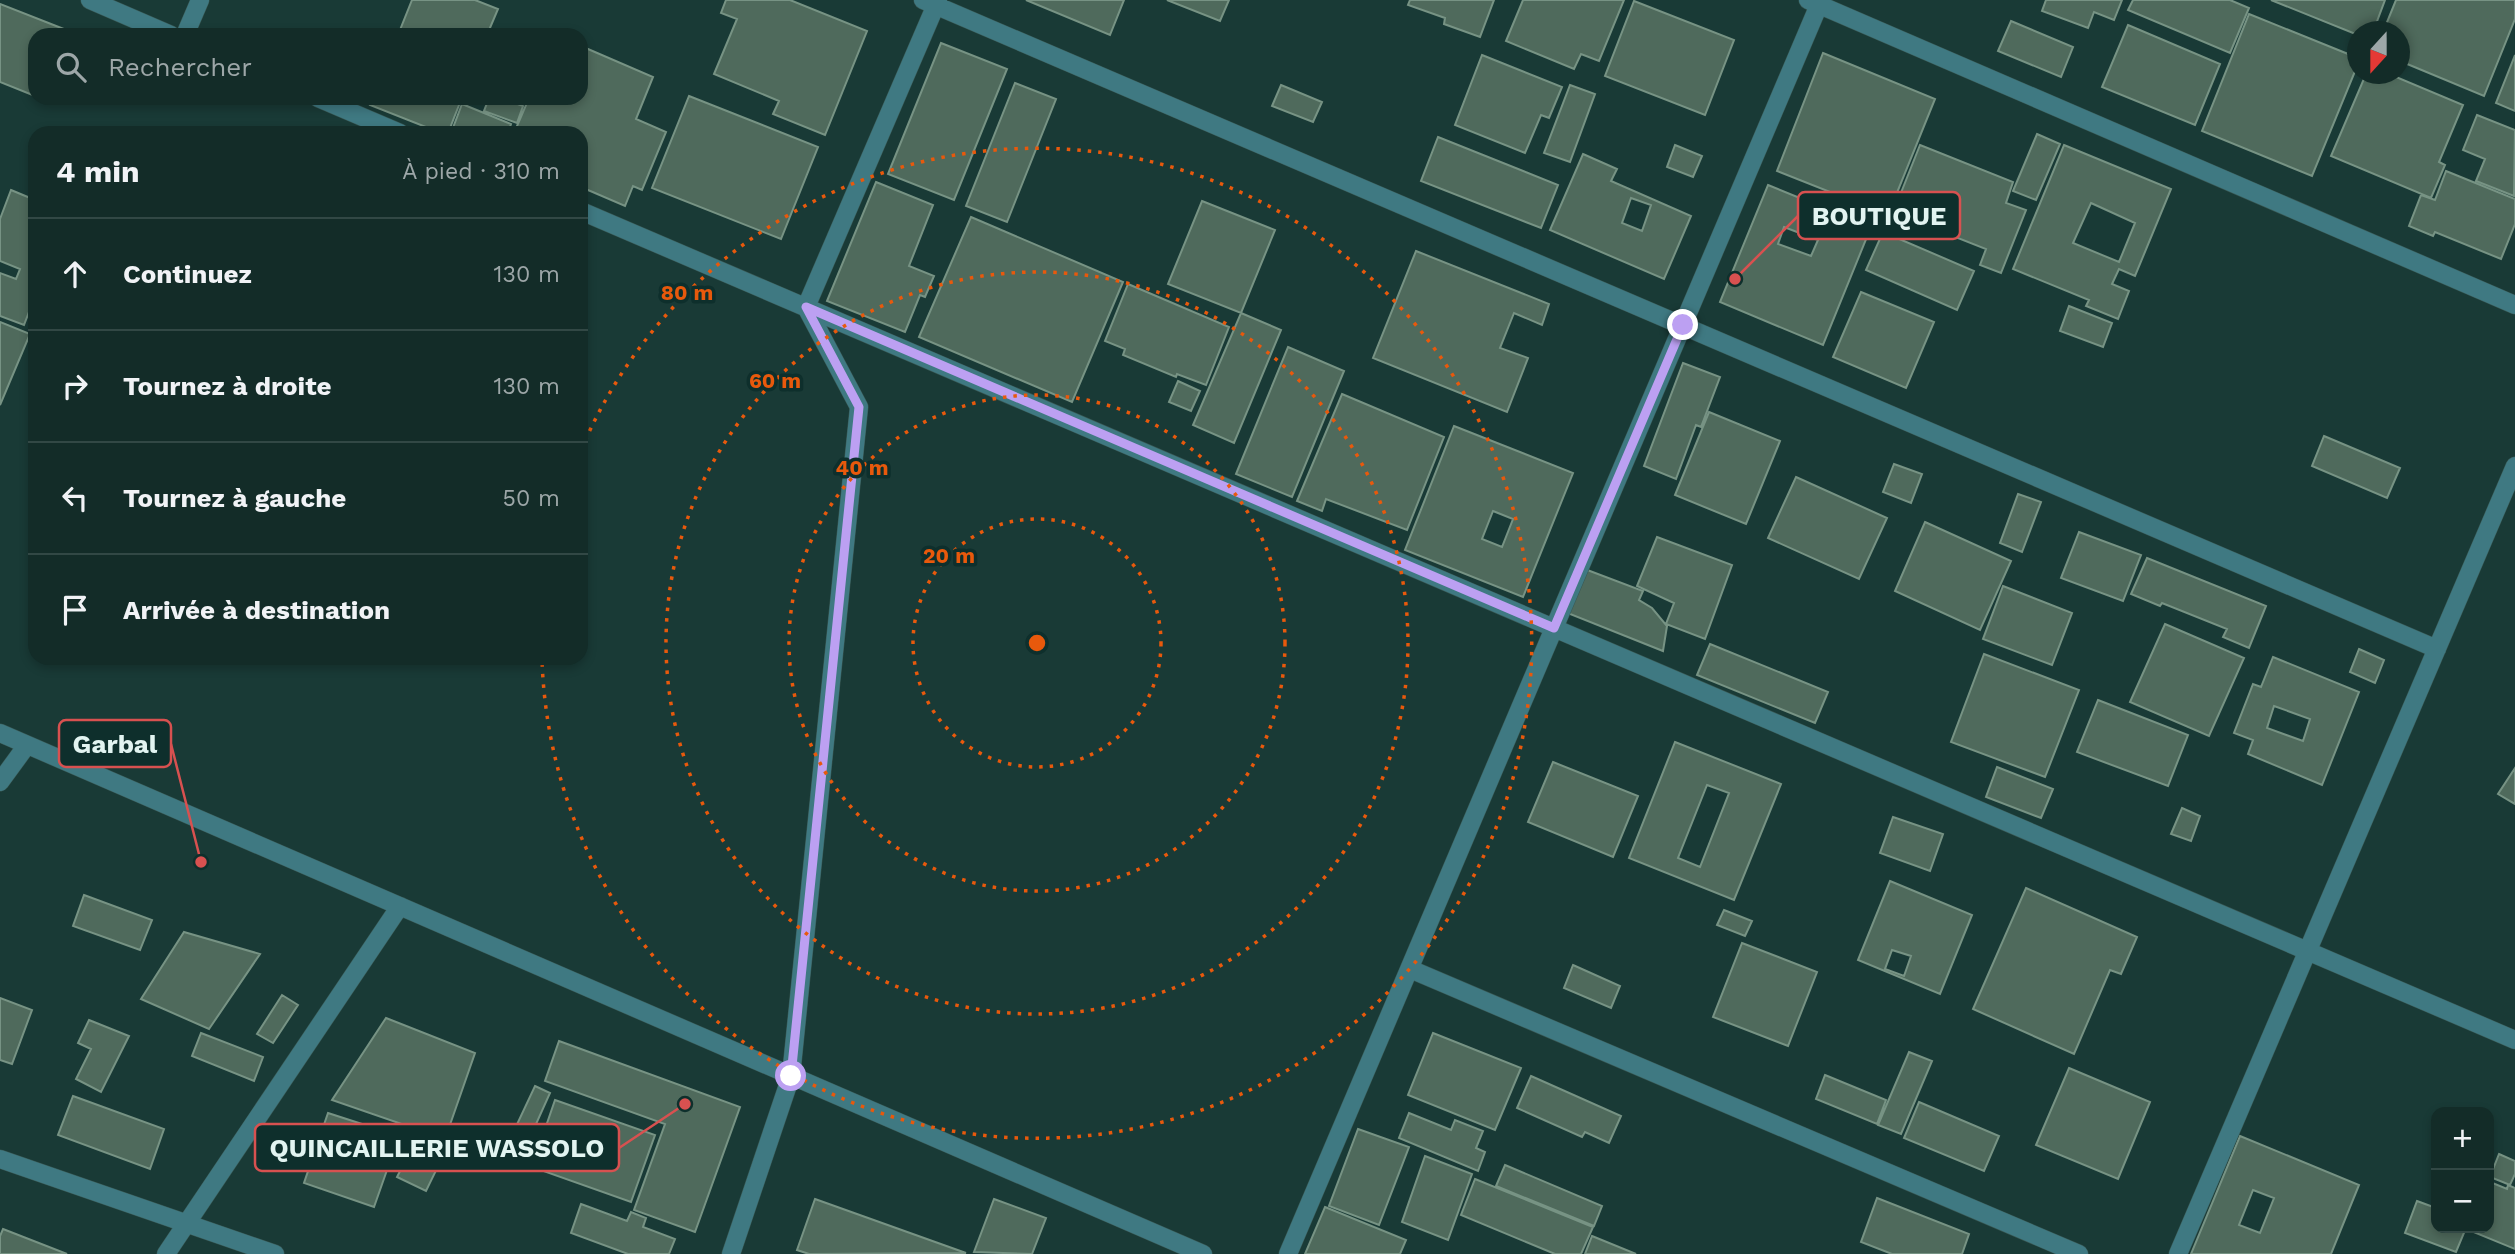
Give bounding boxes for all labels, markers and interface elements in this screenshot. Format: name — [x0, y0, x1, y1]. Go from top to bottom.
north arrow — [2347, 21, 2410, 84]
search box — [28, 28, 588, 105]
icon: search — [52, 48, 90, 86]
text: Rechercher — [108, 52, 252, 82]
text: 4 min — [56, 154, 140, 189]
text: À pied · 310 m — [402, 158, 560, 185]
callout: BOUTIQUE — [1798, 192, 1960, 239]
text: BOUTIQUE — [1812, 201, 1946, 231]
icon: ahead — [56, 255, 94, 293]
text: Continuez — [123, 259, 252, 289]
text: 130 m — [494, 261, 560, 288]
text: 80 m — [661, 280, 713, 305]
route end — [1667, 309, 1698, 340]
icon: right — [56, 367, 94, 405]
text: 60 m — [749, 368, 801, 393]
text: Tournez à droite — [123, 371, 332, 401]
text: 130 m — [494, 373, 560, 400]
text: 40 m — [836, 455, 888, 480]
icon: left — [56, 479, 94, 517]
text: Tournez à gauche — [123, 483, 346, 513]
text: 50 m — [503, 485, 560, 512]
text: 20 m — [923, 543, 975, 568]
icon: arrive — [56, 591, 94, 629]
text: Arrivée à destination — [123, 595, 390, 625]
centre of rings — [1025, 631, 1049, 655]
callout: Garbal — [59, 720, 171, 767]
text: Garbal — [73, 729, 158, 759]
route start — [775, 1060, 806, 1091]
map controls — [2431, 1107, 2494, 1233]
button: + — [2431, 1107, 2494, 1170]
callout: QUINCAILLERIE WASSOLO — [255, 1124, 619, 1171]
text: QUINCAILLERIE WASSOLO — [270, 1133, 604, 1163]
button: − — [2431, 1170, 2494, 1233]

